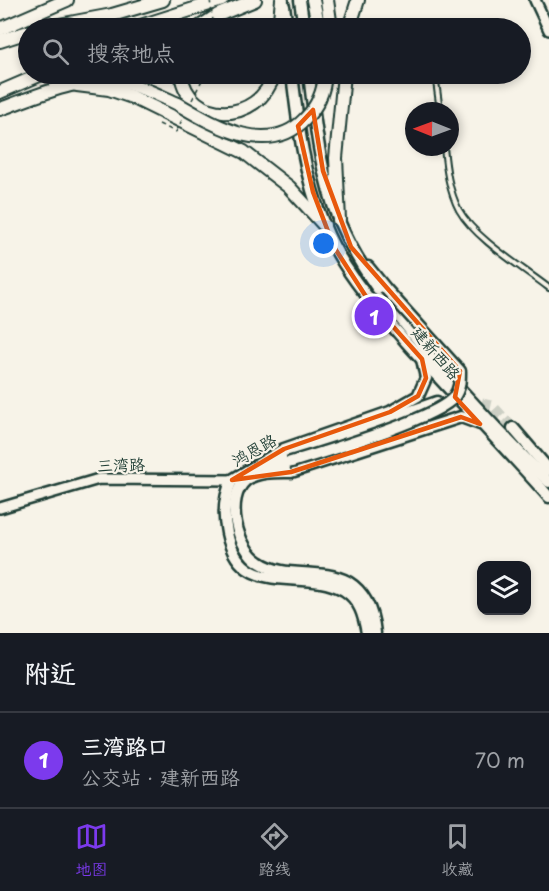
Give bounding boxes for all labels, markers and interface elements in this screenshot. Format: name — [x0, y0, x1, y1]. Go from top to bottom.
search box — [18, 18, 531, 84]
icon: search — [39, 35, 72, 68]
text: 搜索地点 — [87, 35, 175, 68]
north arrow — [405, 102, 459, 156]
your location — [309, 229, 338, 258]
pin: 1 — [354, 294, 394, 338]
street label: 建新西路 — [407, 320, 467, 384]
street label: 鸿恩路 — [227, 427, 280, 471]
street label: 三湾路 — [97, 451, 145, 477]
map controls — [477, 561, 531, 615]
button: layers — [477, 561, 531, 615]
text: 附近 — [24, 653, 76, 692]
text: 三湾路口 — [81, 729, 169, 762]
text: 1 — [39, 745, 48, 775]
text: 70 m — [475, 745, 525, 775]
text: 公交站 · 建新西路 — [81, 762, 240, 792]
tab: 地图 — [75, 820, 108, 880]
tab: 路线 — [258, 820, 291, 880]
tab: 收藏 — [441, 820, 474, 880]

